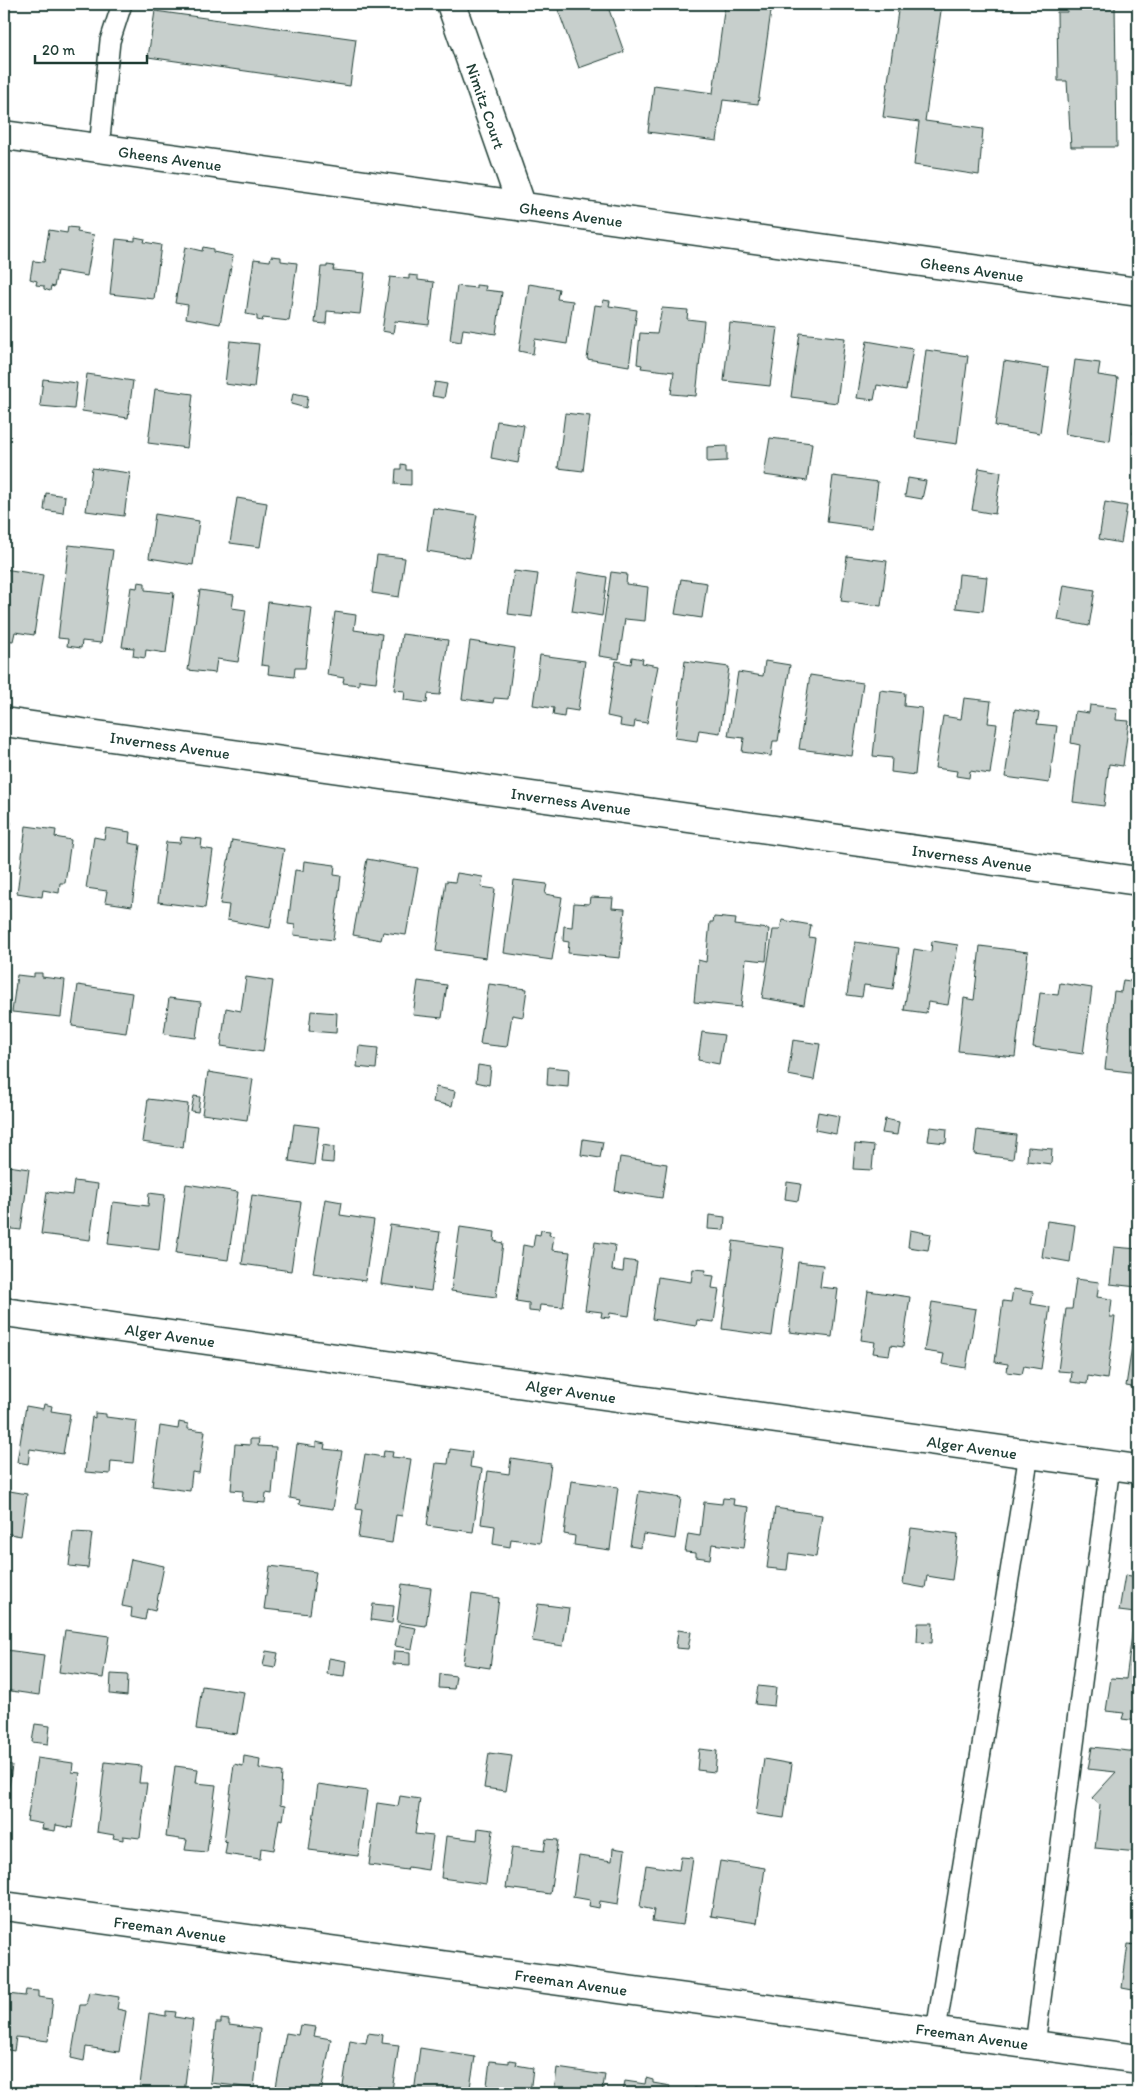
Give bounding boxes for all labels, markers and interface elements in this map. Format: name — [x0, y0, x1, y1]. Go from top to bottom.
scale bar — [35, 32, 148, 64]
text: 20 m — [42, 41, 76, 59]
street label: Nimitz Court — [462, 61, 509, 151]
street label: Gheens Avenue — [117, 142, 223, 175]
street label: Gheens Avenue — [518, 198, 624, 231]
street label: Gheens Avenue — [919, 253, 1025, 286]
street label: Inverness Avenue — [109, 728, 231, 763]
street label: Inverness Avenue — [510, 784, 632, 819]
street label: Inverness Avenue — [911, 841, 1033, 876]
street label: Alger Avenue — [124, 1320, 216, 1351]
street label: Alger Avenue — [525, 1376, 617, 1407]
street label: Alger Avenue — [926, 1432, 1018, 1463]
street label: Freeman Avenue — [112, 1912, 228, 1947]
street label: Freeman Avenue — [513, 1965, 629, 2000]
street label: Freeman Avenue — [914, 2019, 1030, 2054]

